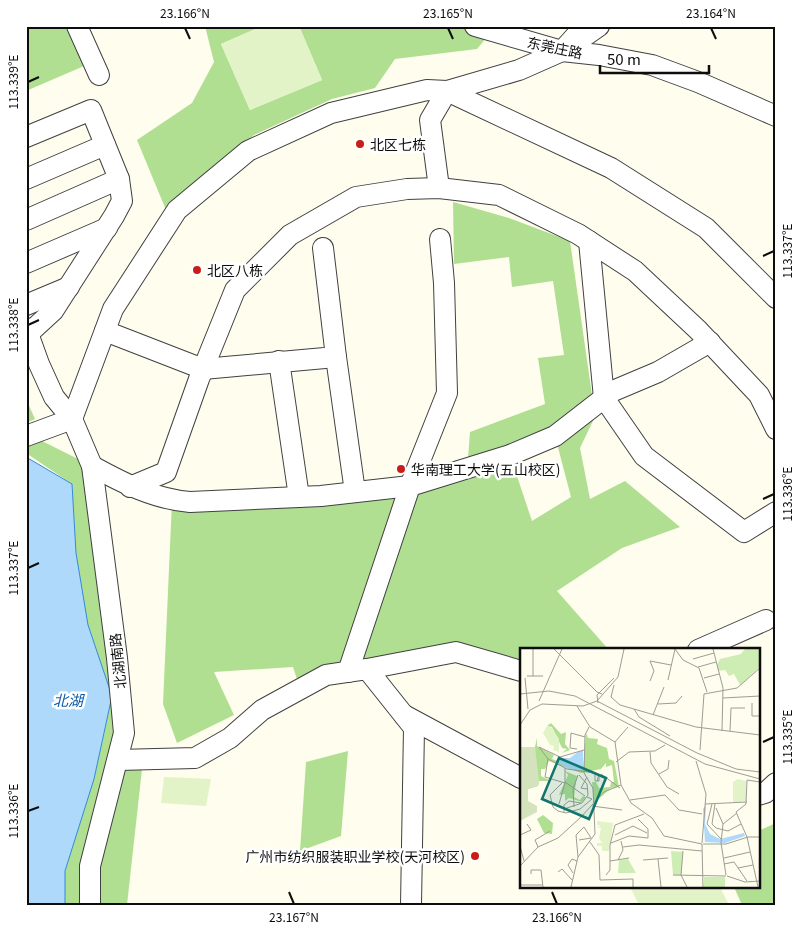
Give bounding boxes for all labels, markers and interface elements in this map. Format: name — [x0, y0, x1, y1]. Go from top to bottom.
text: 23.166°N — [160, 4, 210, 21]
text: 23.165°N — [423, 4, 473, 21]
text: 23.164°N — [686, 4, 736, 21]
street label: 东莞庄路 — [526, 31, 584, 63]
scale bar — [600, 42, 708, 74]
text: 50 m — [607, 48, 641, 69]
text: 113.339°E — [4, 55, 21, 109]
place label: 北区七栋 — [370, 134, 426, 154]
marker: 北区七栋 — [354, 138, 366, 150]
text: 113.337°E — [778, 224, 795, 278]
place label: 北区八栋 — [207, 260, 263, 280]
marker: 北区八栋 — [191, 264, 203, 276]
text: 113.338°E — [4, 298, 21, 352]
place label: 华南理工大学(五山校区) — [411, 459, 560, 479]
marker: 华南理工大学(五山校区) — [395, 463, 407, 475]
text: 113.336°E — [778, 467, 795, 521]
text: 113.337°E — [4, 541, 21, 595]
street label: 北湖南路 — [104, 632, 130, 690]
inset map — [520, 648, 760, 888]
water label: 北湖 — [53, 689, 85, 710]
text: 113.335°E — [778, 710, 795, 764]
text: 113.336°E — [4, 784, 21, 838]
place label: 广州市纺织服装职业学校(天河校区) — [246, 846, 465, 866]
marker: 广州市纺织服装职业学校(天河校区) — [469, 850, 481, 862]
text: 23.167°N — [269, 908, 319, 925]
text: 23.166°N — [532, 908, 582, 925]

